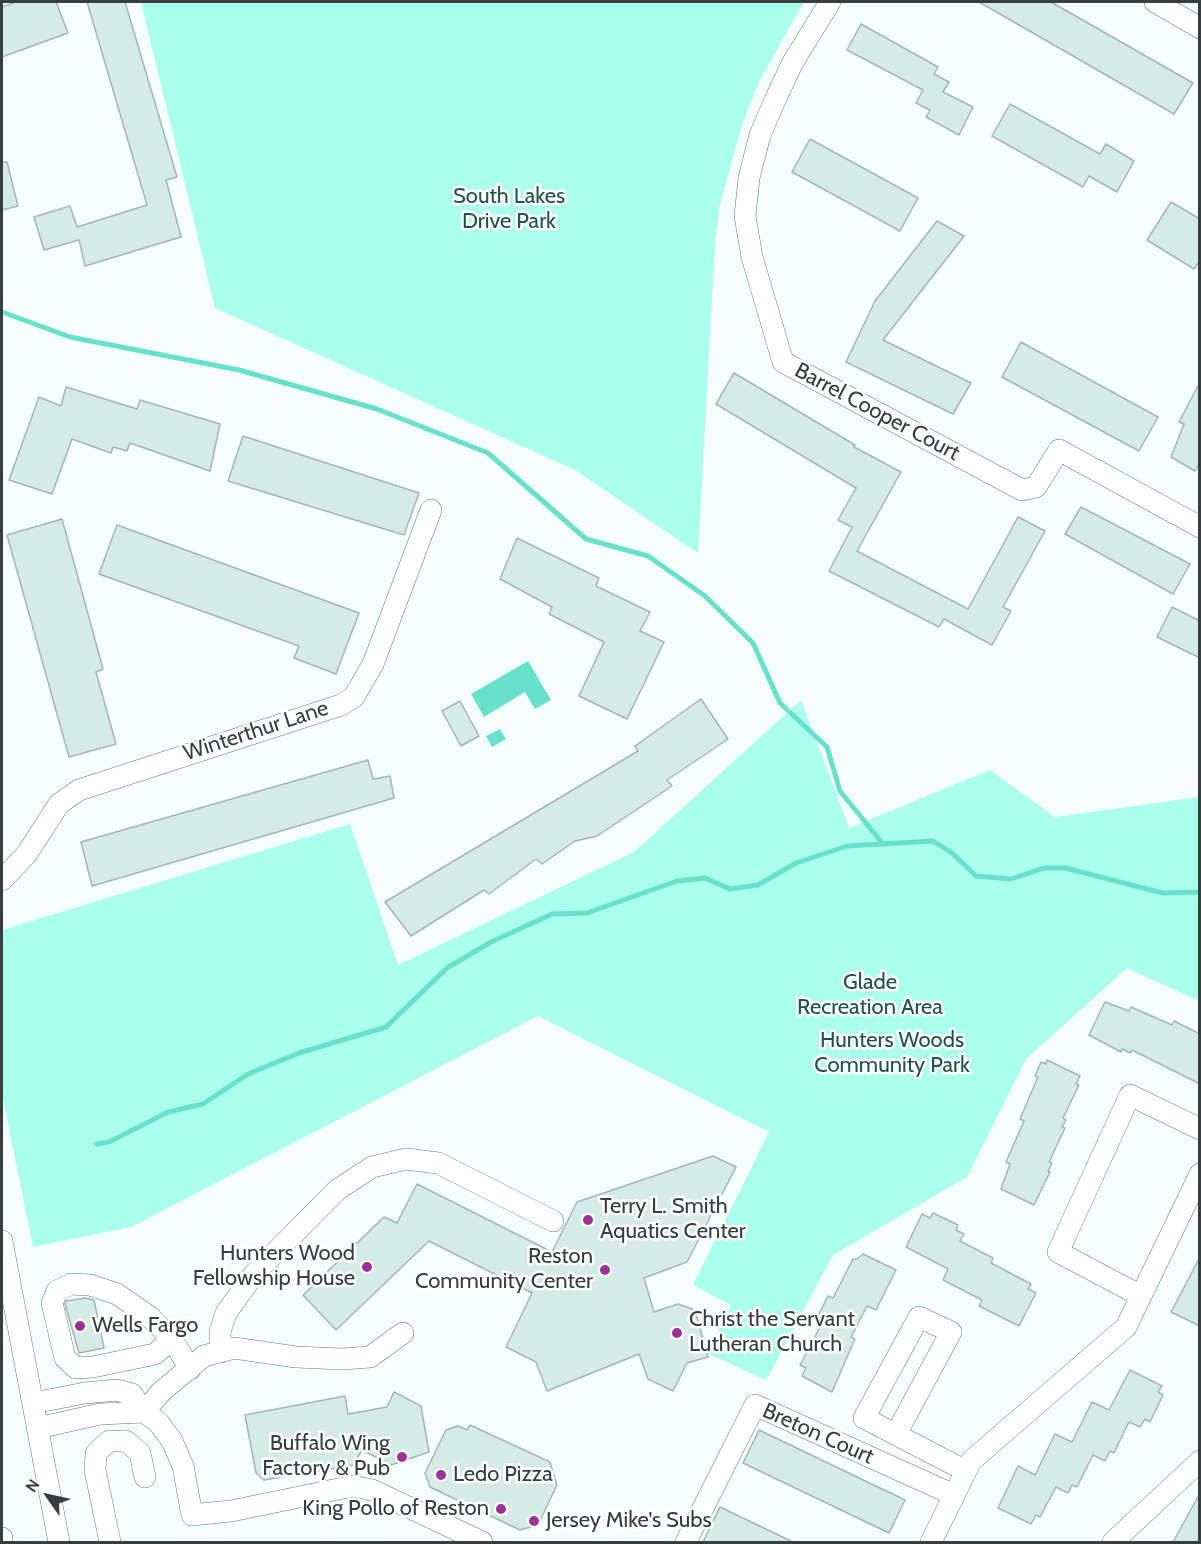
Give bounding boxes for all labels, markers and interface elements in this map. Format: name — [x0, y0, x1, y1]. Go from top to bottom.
park label: South Lakes Drive Park — [453, 184, 565, 236]
street label: Barrel Cooper Court — [790, 357, 964, 467]
street label: Winterthur Lane — [180, 695, 332, 767]
park label: Glade Recreation Area — [797, 970, 943, 1022]
park label: Hunters Woods Community Park — [814, 1028, 970, 1080]
place label: Terry L. Smith Aquatics Center — [600, 1194, 746, 1246]
marker: Terry L. Smith Aquatics Center — [581, 1213, 595, 1227]
place label: Hunters Wood Fellowship House — [193, 1241, 355, 1292]
place label: Reston Community Center — [415, 1244, 593, 1296]
marker: Hunters Wood Fellowship House — [360, 1260, 374, 1274]
marker: Reston Community Center — [598, 1263, 612, 1277]
place label: Christ the Servant Lutheran Church — [689, 1307, 855, 1358]
place label: Wells Fargo — [92, 1313, 198, 1339]
marker: Wells Fargo — [73, 1319, 87, 1333]
marker: Christ the Servant Lutheran Church — [670, 1326, 684, 1340]
street label: Breton Court — [758, 1398, 878, 1470]
place label: Buffalo Wing Factory & Pub — [262, 1431, 390, 1482]
marker: Buffalo Wing Factory & Pub — [395, 1450, 409, 1464]
place label: Ledo Pizza — [453, 1462, 553, 1488]
north arrow — [18, 1466, 78, 1526]
marker: Ledo Pizza — [434, 1468, 448, 1482]
text: N — [22, 1476, 44, 1496]
place label: King Pollo of Reston — [302, 1496, 489, 1522]
marker: King Pollo of Reston — [494, 1502, 508, 1516]
place label: Jersey Mike's Subs — [546, 1508, 712, 1534]
marker: Jersey Mike's Subs — [527, 1514, 541, 1528]

